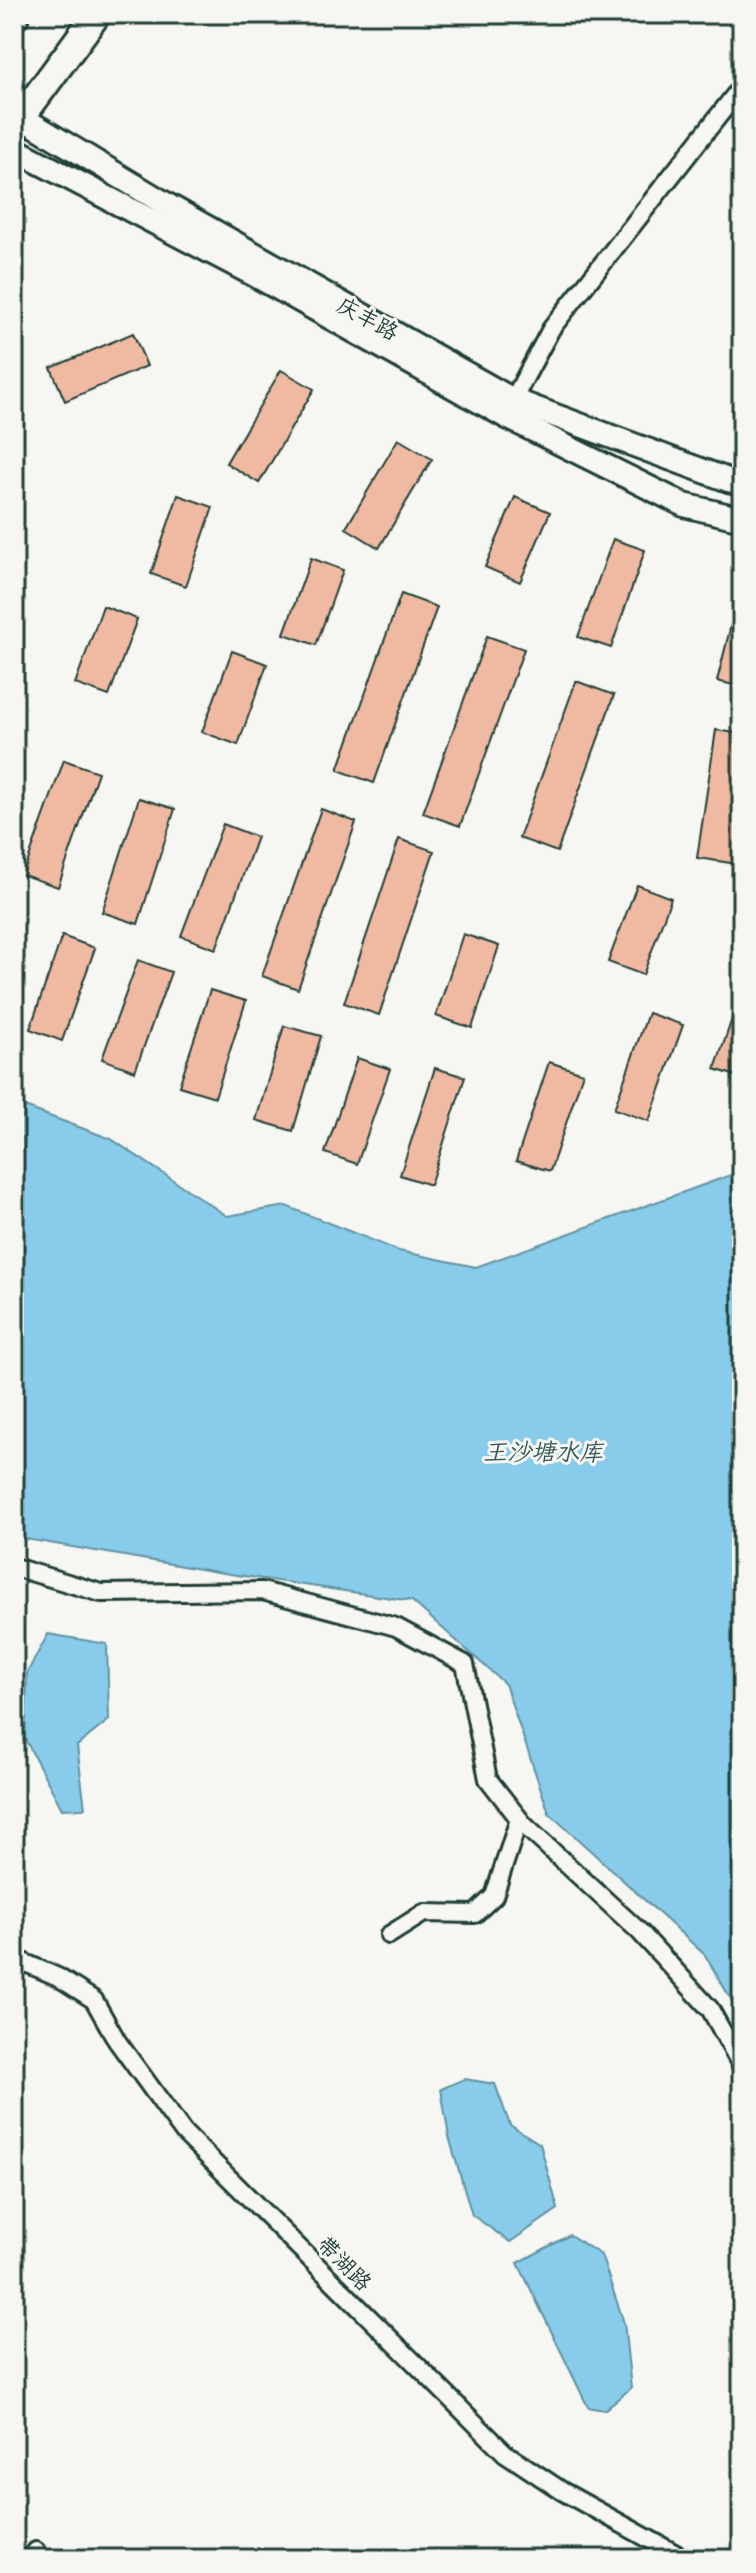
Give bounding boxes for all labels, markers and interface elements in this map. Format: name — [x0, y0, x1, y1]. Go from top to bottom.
street label: 庆丰路 — [332, 292, 403, 347]
water label: 王沙塘水库 — [483, 1438, 605, 1467]
street label: 带湖路 — [311, 2231, 377, 2297]

